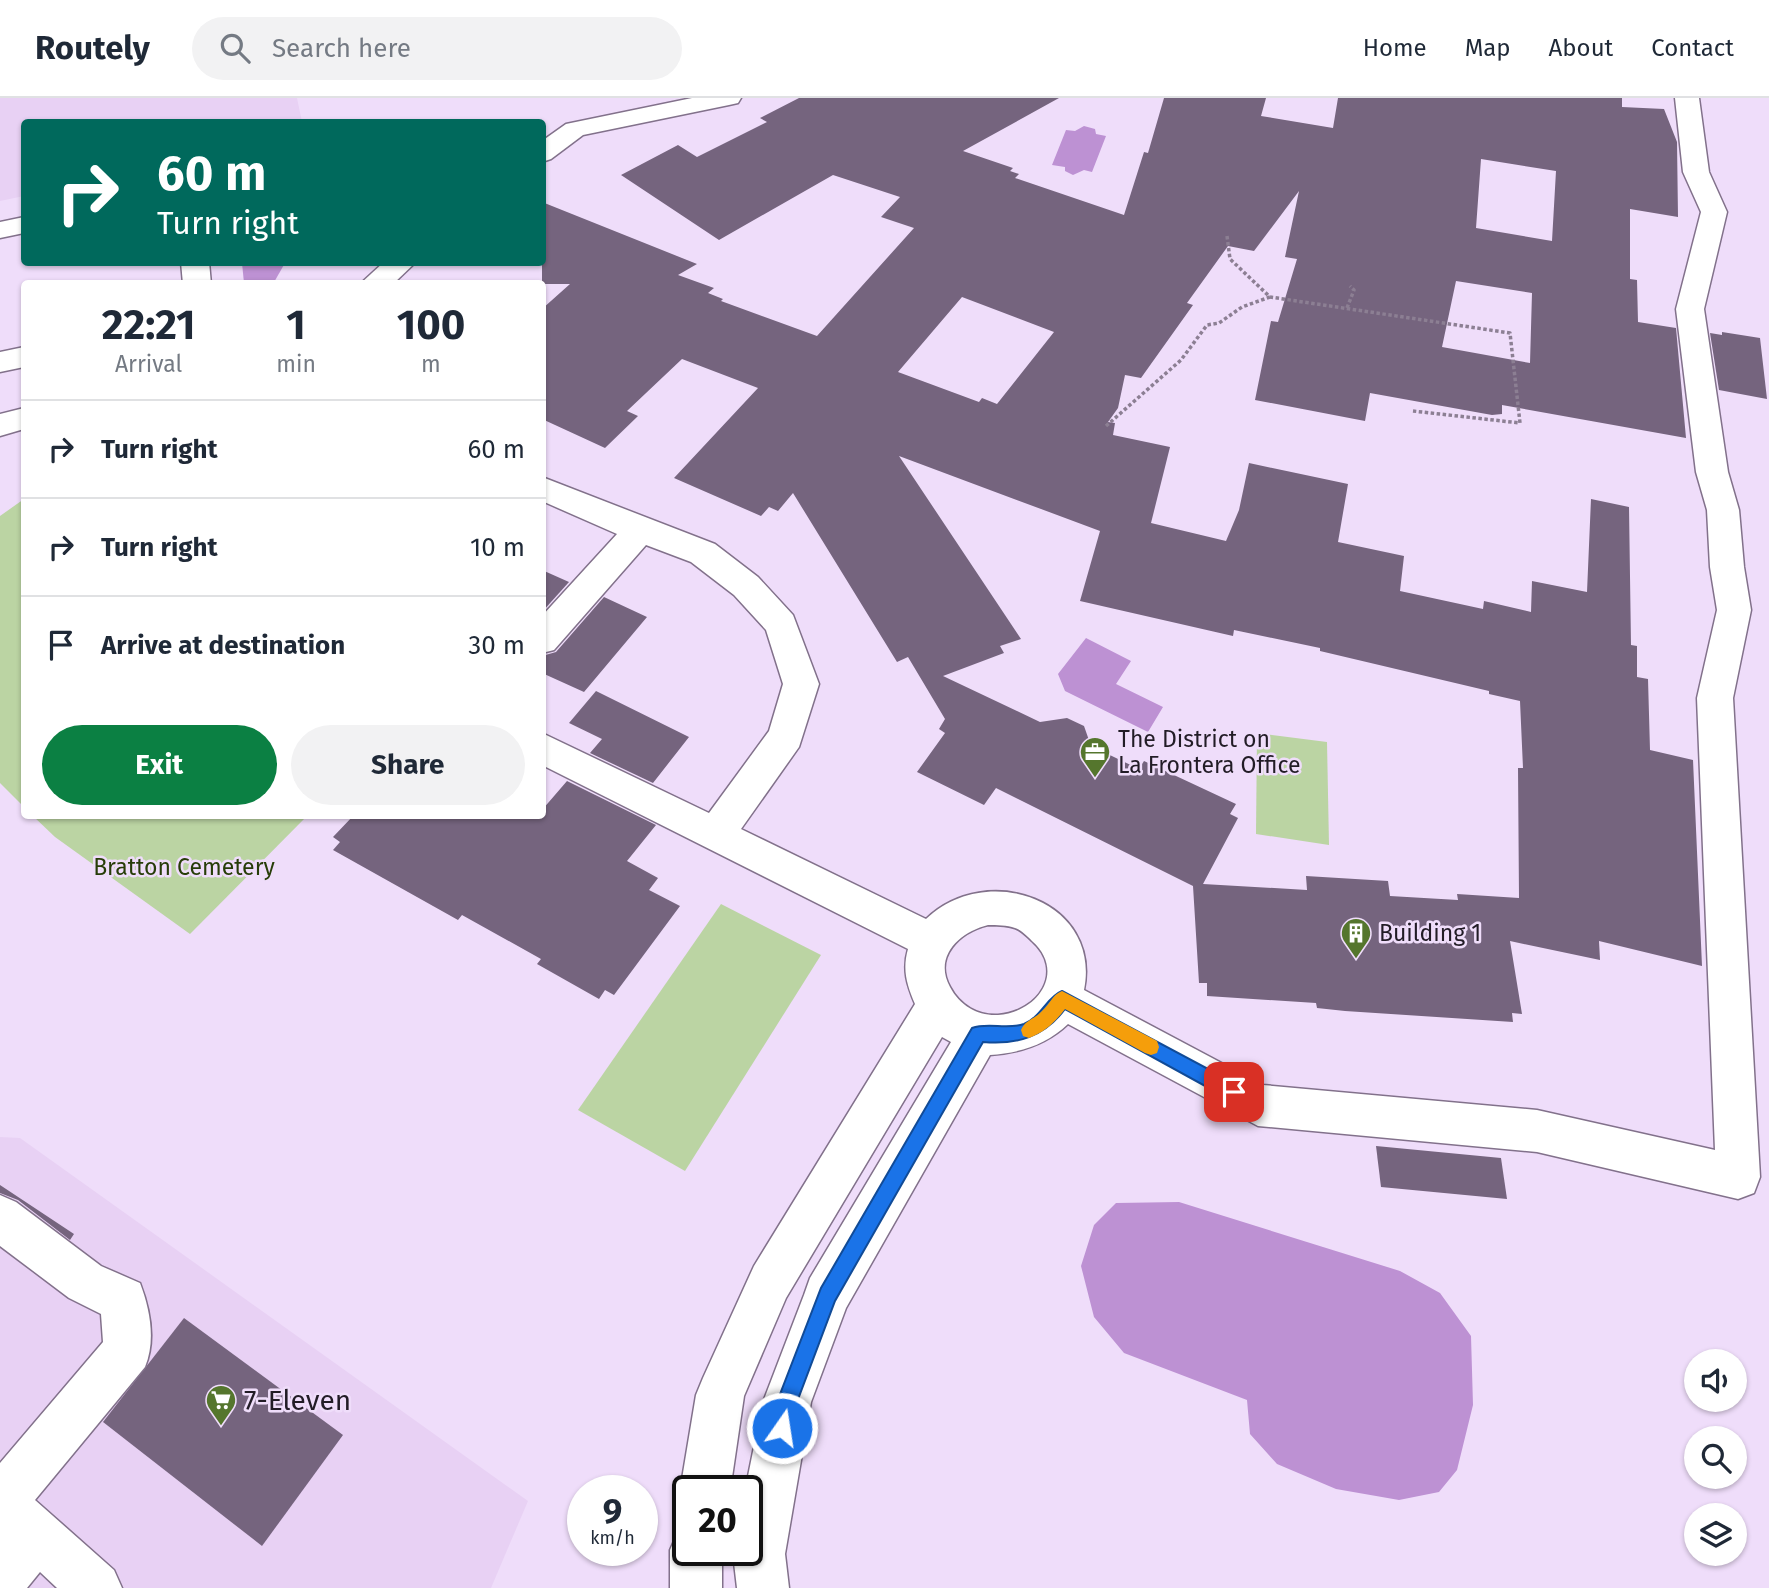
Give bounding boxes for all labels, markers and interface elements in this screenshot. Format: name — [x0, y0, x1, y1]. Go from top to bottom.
search box — [192, 17, 682, 80]
text: Routely — [35, 28, 150, 68]
icon: search — [216, 29, 254, 67]
text: Search here — [272, 33, 411, 64]
text: Home — [1363, 34, 1427, 62]
text: Map — [1465, 34, 1511, 62]
text: About — [1549, 34, 1613, 62]
text: Contact — [1651, 34, 1734, 62]
text: 60 m — [157, 144, 266, 203]
icon: right — [42, 147, 133, 238]
text: Turn right — [157, 204, 299, 242]
text: 22:21 — [102, 300, 196, 350]
text: 1 — [286, 300, 306, 350]
text: 100 — [397, 300, 465, 350]
text: Arrival — [115, 350, 182, 378]
text: min — [276, 350, 316, 378]
text: m — [421, 350, 441, 378]
icon: right — [42, 430, 80, 468]
text: Turn right — [101, 434, 218, 465]
text: 60 m — [467, 434, 525, 465]
icon: right — [42, 528, 80, 566]
text: Turn right — [101, 532, 218, 563]
text: 10 m — [470, 532, 525, 563]
icon: arrive — [42, 626, 80, 664]
text: Arrive at destination — [101, 630, 345, 661]
text: 30 m — [468, 630, 525, 661]
button: Exit — [42, 725, 277, 805]
button: Share — [291, 725, 525, 805]
place label: The District on La Frontera Office — [1118, 725, 1301, 779]
office icon: The District on La Frontera Office — [1078, 735, 1112, 779]
park label: Bratton Cemetery — [93, 853, 276, 881]
building icon: Building 1 — [1339, 916, 1373, 960]
place label: Building 1 — [1379, 919, 1481, 947]
pin — [1204, 1062, 1264, 1122]
icon: arrive — [1215, 1073, 1253, 1111]
map controls — [1684, 1349, 1747, 1566]
button: sound — [1684, 1349, 1747, 1412]
supermarket icon: 7-Eleven — [204, 1383, 238, 1427]
place label: 7-Eleven — [244, 1384, 351, 1417]
position arrow — [745, 1391, 819, 1465]
button: search — [1684, 1426, 1747, 1489]
speed limit sign: 20 — [672, 1475, 763, 1566]
text: 9 — [603, 1490, 622, 1532]
button: layers — [1684, 1503, 1747, 1566]
text: km/h — [590, 1527, 635, 1549]

